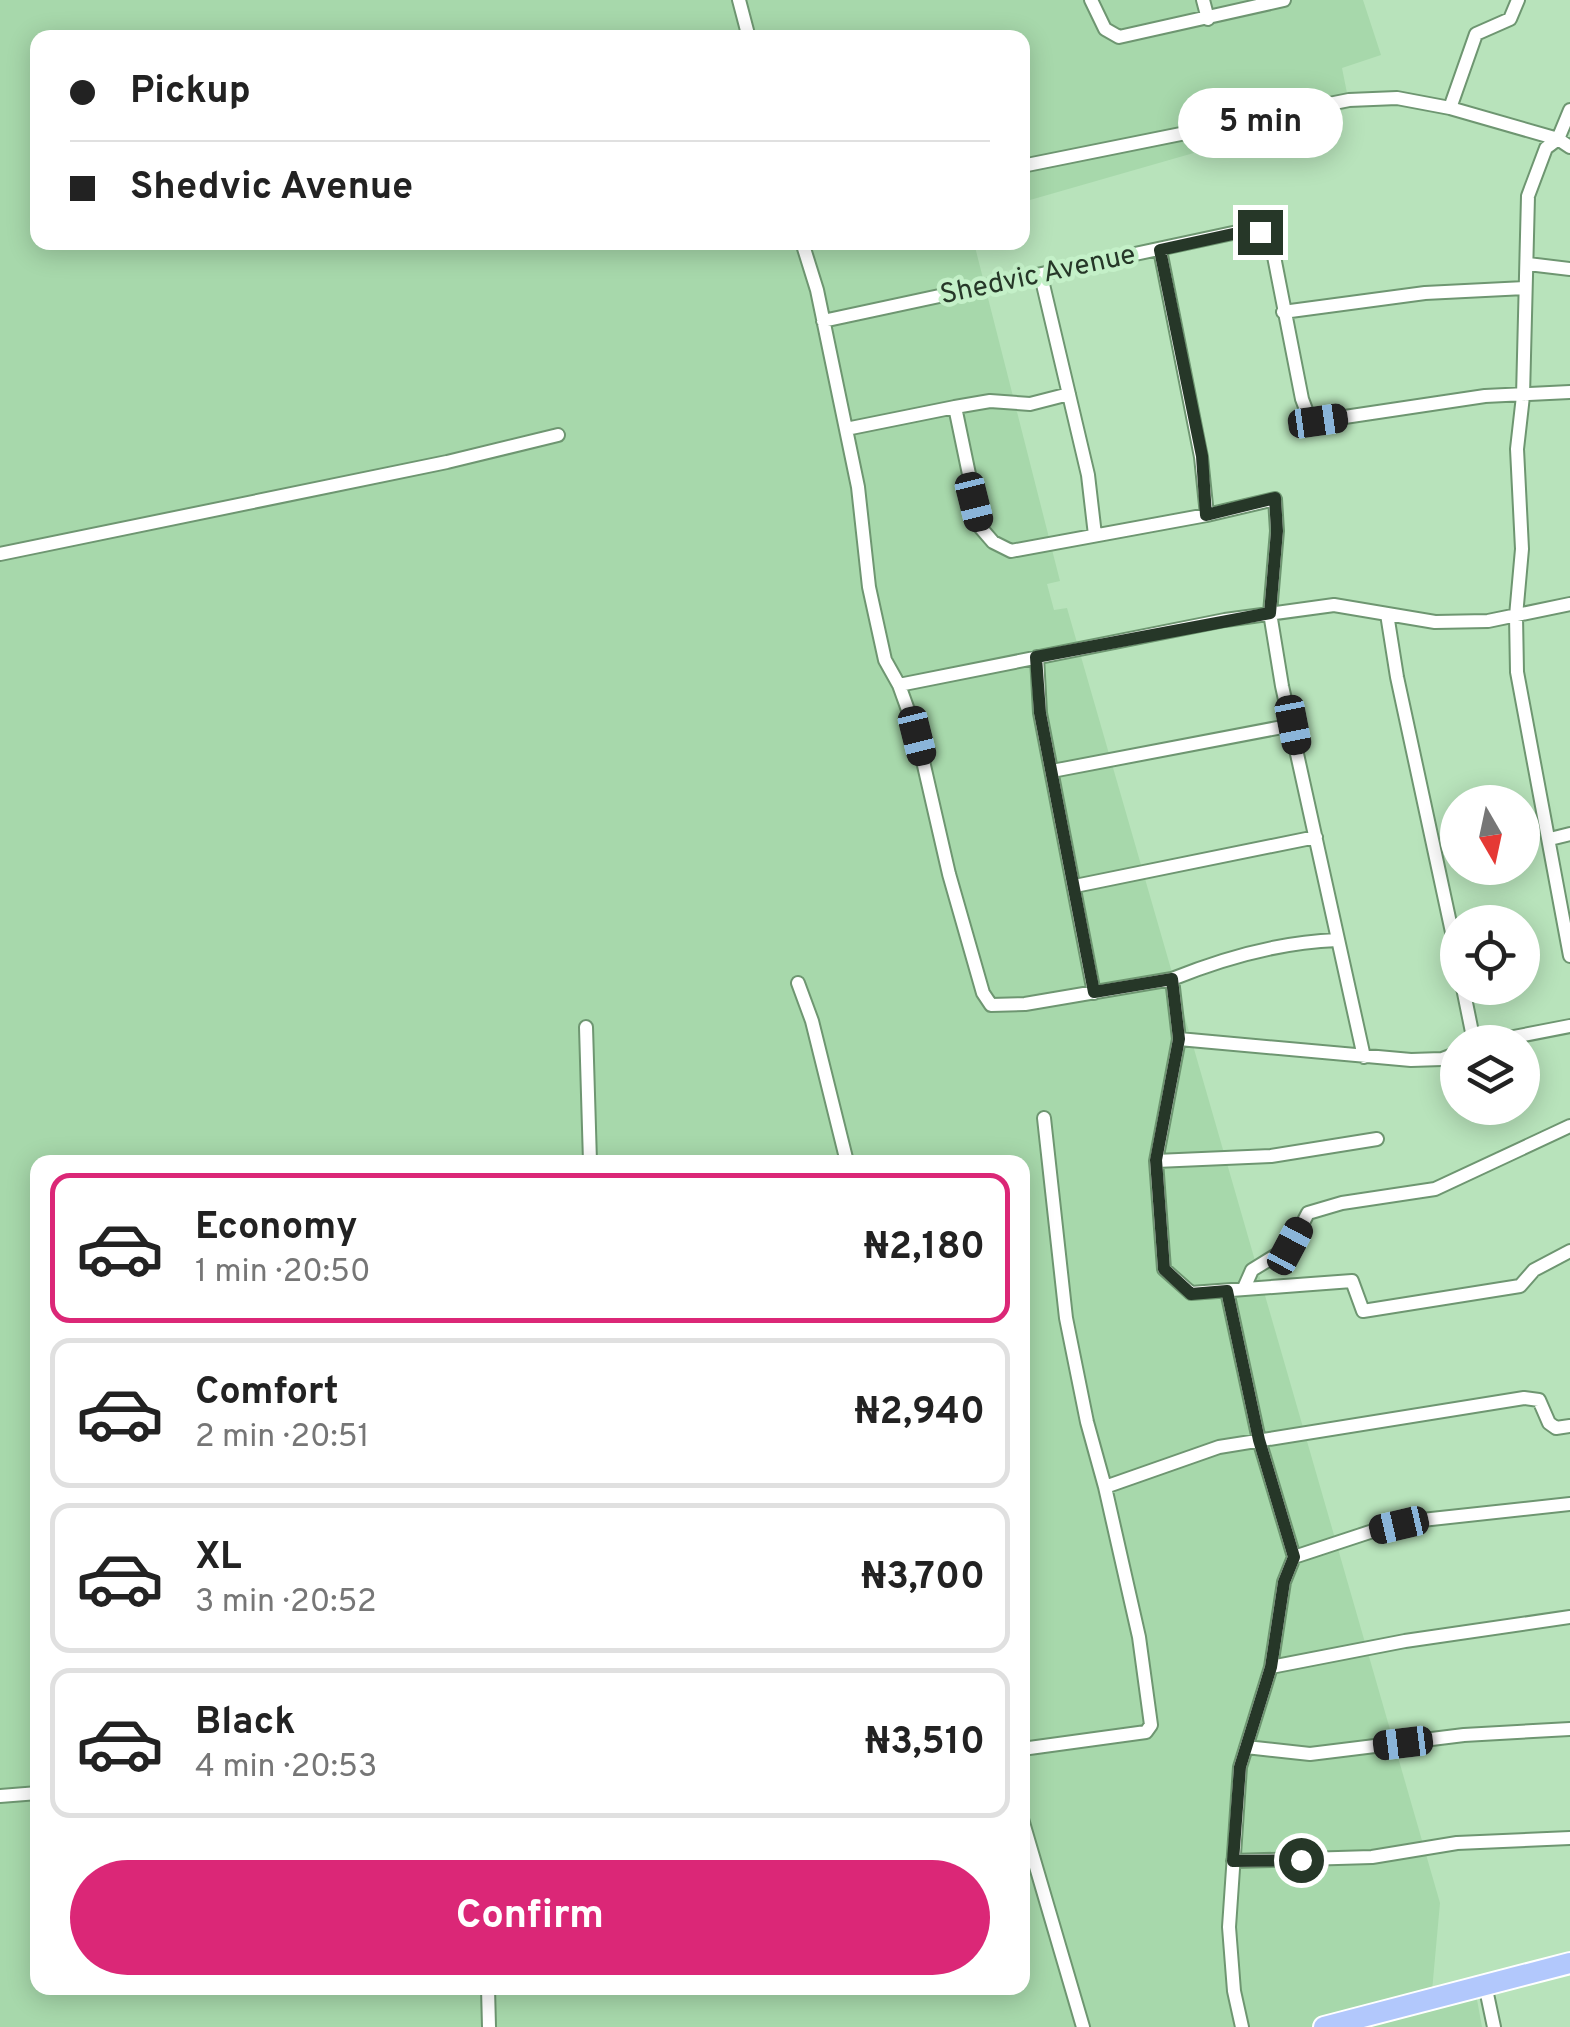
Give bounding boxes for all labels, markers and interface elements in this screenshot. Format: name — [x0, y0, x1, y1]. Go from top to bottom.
text: Pickup — [130, 68, 251, 117]
callout: 5 min — [1178, 87, 1342, 157]
text: 5 min — [1219, 103, 1302, 143]
text: Shedvic Avenue — [130, 164, 413, 213]
route end — [1238, 210, 1283, 255]
street label: Shedvic Avenue — [937, 238, 1139, 314]
car — [1286, 402, 1350, 440]
car — [952, 469, 996, 535]
car — [1273, 693, 1313, 757]
car — [895, 703, 939, 769]
north arrow — [1440, 785, 1540, 885]
map controls — [1440, 785, 1540, 1125]
button: locate — [1440, 905, 1540, 1005]
button: layers — [1440, 1025, 1540, 1125]
icon: car — [75, 1203, 165, 1293]
text: Economy — [195, 1204, 357, 1253]
car — [1263, 1212, 1317, 1280]
text: ₦2,180 — [863, 1224, 985, 1273]
text: 1 min · 20:50 — [195, 1253, 370, 1293]
icon: car — [75, 1368, 165, 1458]
text: Comfort — [195, 1369, 339, 1418]
text: ₦2,940 — [854, 1389, 985, 1438]
text: 2 min · 20:51 — [195, 1418, 370, 1458]
car — [1366, 1504, 1432, 1546]
icon: car — [75, 1533, 165, 1623]
text: XL — [195, 1534, 242, 1583]
text: ₦3,700 — [861, 1554, 985, 1603]
text: 3 min · 20:52 — [195, 1583, 377, 1623]
icon: car — [75, 1698, 165, 1788]
text: Black — [195, 1699, 295, 1748]
text: ₦3,510 — [865, 1719, 985, 1768]
car — [1371, 1724, 1435, 1762]
text: 4 min · 20:53 — [195, 1748, 377, 1788]
route start — [1279, 1838, 1324, 1883]
button: Confirm — [70, 1860, 990, 1975]

